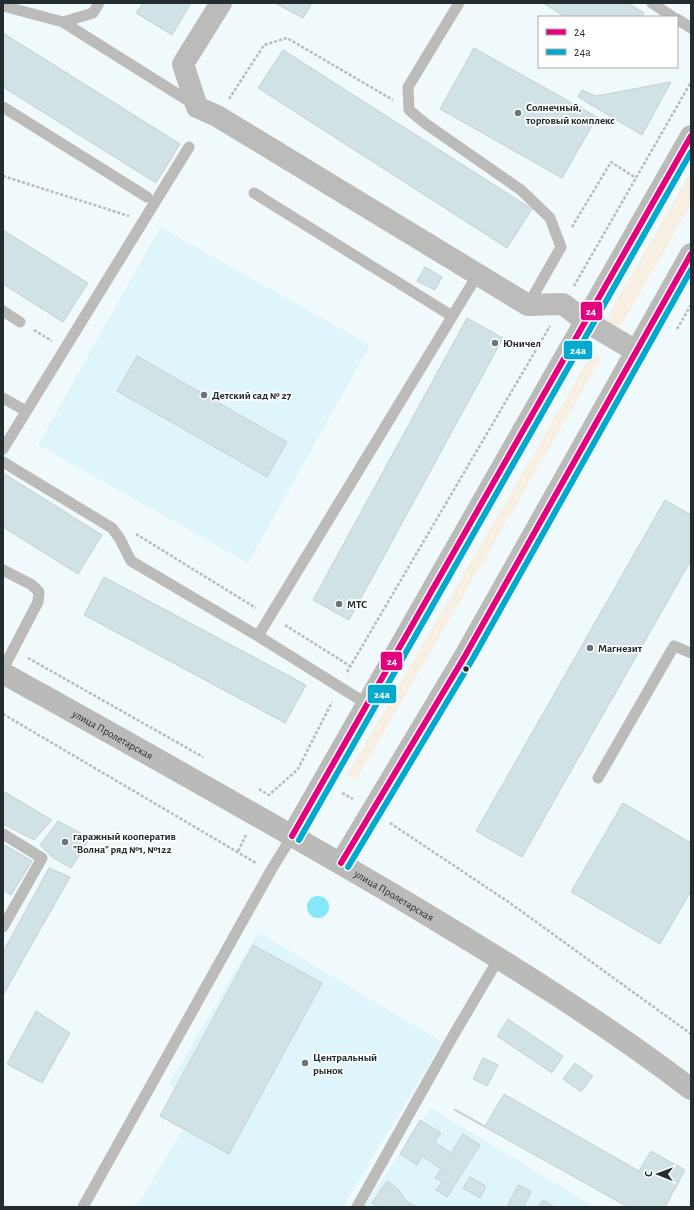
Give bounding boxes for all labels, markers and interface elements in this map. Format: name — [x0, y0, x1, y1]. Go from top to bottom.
legend — [538, 16, 678, 68]
text: 24 — [574, 26, 585, 38]
text: 24a — [574, 46, 591, 58]
place label: Солнечный, торговый комплекс — [525, 102, 615, 126]
marker: Солнечный, торговый комплекс — [513, 108, 523, 118]
line badge: 24 — [580, 301, 603, 321]
text: 24 — [586, 306, 597, 317]
marker: Юничел — [490, 338, 500, 348]
place label: Юничел — [503, 338, 541, 349]
line badge: 24a — [563, 340, 593, 360]
text: 24a — [570, 345, 587, 356]
marker: Детский сад № 27 — [199, 390, 209, 400]
place label: Детский сад № 27 — [212, 390, 292, 401]
marker: МТС — [334, 599, 344, 609]
place label: МТС — [347, 599, 367, 610]
marker: Магнезит — [585, 643, 595, 653]
place label: Магнезит — [598, 643, 643, 654]
line badge: 24 — [380, 651, 403, 671]
text: 24 — [387, 656, 398, 667]
unlabelled marker — [461, 664, 471, 674]
line badge: 24a — [367, 684, 397, 704]
text: 24a — [374, 689, 391, 700]
street label: улица Пролетарская — [70, 707, 155, 761]
place label: гаражный кооператив "Волна" ряд №1, №122 — [73, 831, 176, 855]
marker: гаражный кооператив "Волна" ряд №1, №122 — [60, 837, 70, 847]
street label: улица Пролетарская — [352, 867, 436, 923]
place label: Центральный рынок — [313, 1052, 377, 1076]
marker: Центральный рынок — [300, 1058, 310, 1068]
north arrow — [638, 1154, 678, 1194]
text: С — [643, 1171, 654, 1177]

